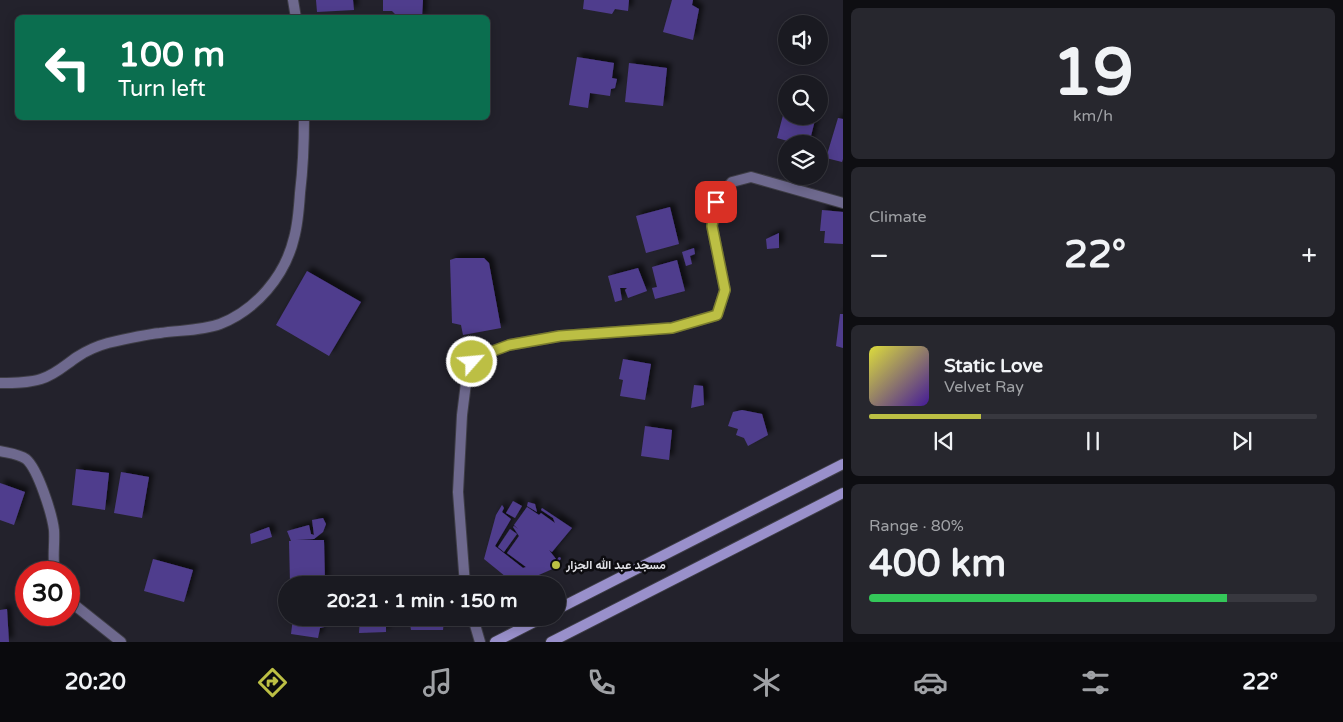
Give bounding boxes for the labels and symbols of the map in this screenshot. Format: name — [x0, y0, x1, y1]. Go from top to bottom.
pin — [695, 181, 737, 223]
position arrow — [445, 335, 497, 387]
place label: مسجد عبد الله الجزار — [565, 558, 666, 573]
marker: مسجد عبد الله الجزار — [550, 559, 562, 571]
speed limit sign: 30 — [15, 561, 80, 626]

